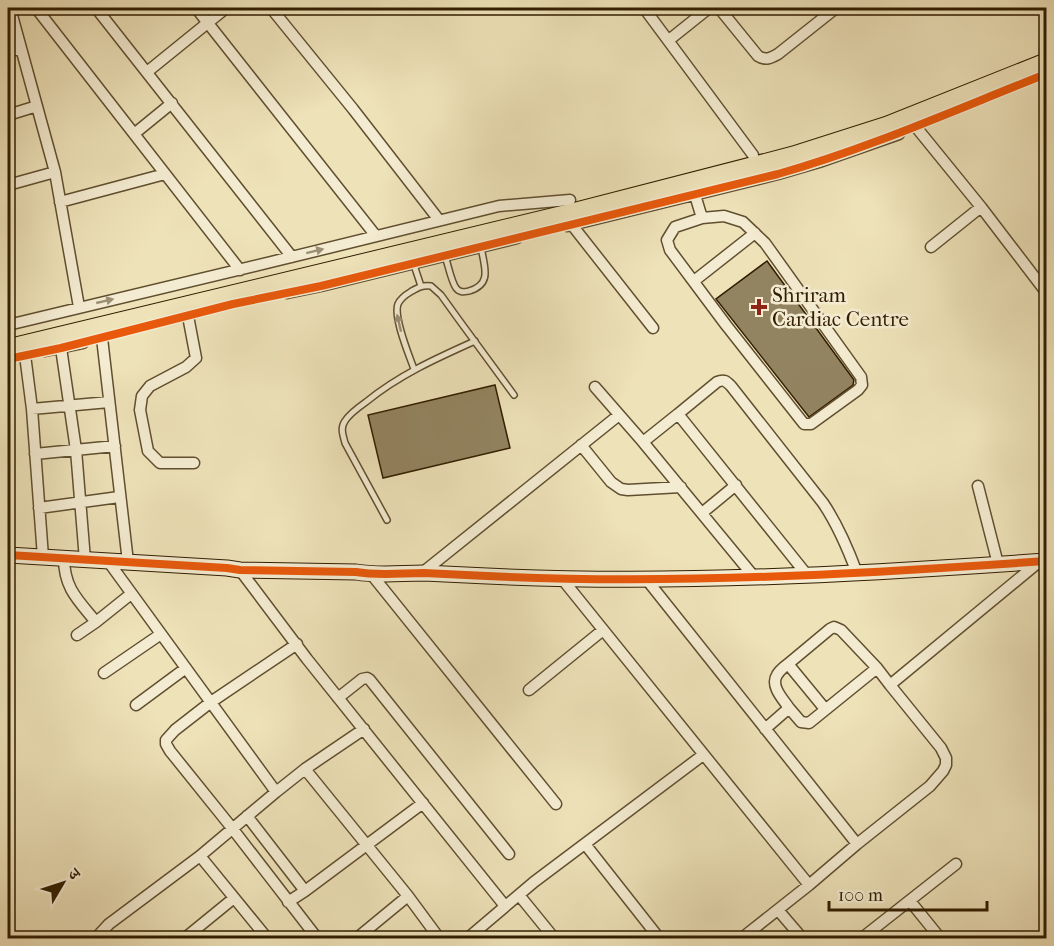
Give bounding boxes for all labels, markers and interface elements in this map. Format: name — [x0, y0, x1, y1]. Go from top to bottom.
one-way arrow — [306, 246, 324, 256]
place label: Shriram Cardiac Centre — [772, 283, 909, 331]
one-way arrow — [96, 296, 114, 306]
marker: Shriram Cardiac Centre — [750, 298, 768, 316]
one-way arrow — [394, 313, 404, 332]
north arrow — [33, 853, 93, 913]
text: उ — [64, 864, 85, 884]
scale bar — [829, 874, 986, 912]
text: 100 m — [838, 885, 883, 906]

